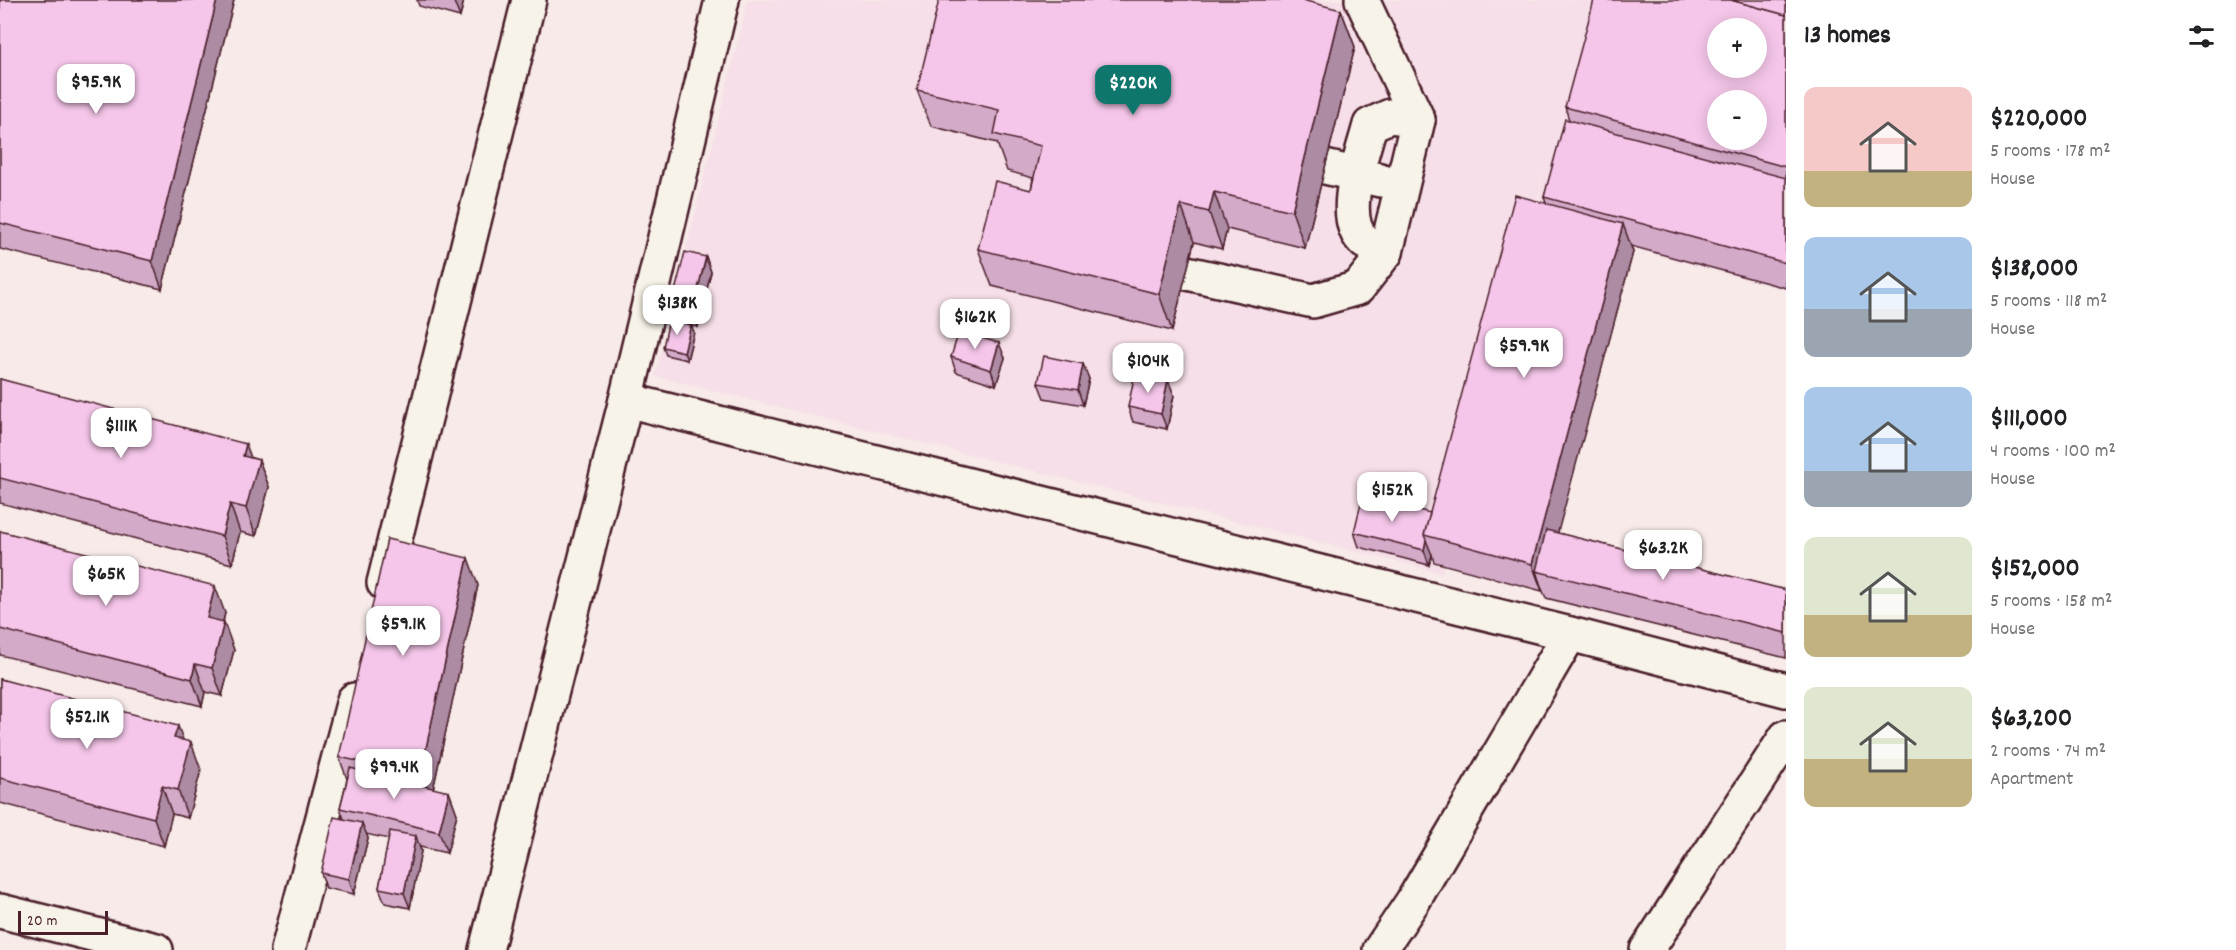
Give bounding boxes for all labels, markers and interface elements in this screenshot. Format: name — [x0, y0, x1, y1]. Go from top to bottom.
map controls — [1707, 18, 1767, 150]
button: + — [1707, 18, 1767, 78]
text: 13 homes — [1804, 18, 1891, 55]
icon: filters — [2185, 20, 2218, 53]
pin: $95.9K — [47, 64, 145, 115]
pin: $220K — [1091, 65, 1175, 116]
text: $95.9K — [71, 69, 121, 97]
text: $220K — [1109, 70, 1157, 98]
button: − — [1707, 90, 1767, 150]
text: $220,000 — [1990, 101, 2088, 138]
icon: home — [1852, 111, 1924, 183]
text: 5 rooms · 178 m² — [1990, 138, 2111, 166]
text: House — [1990, 166, 2035, 194]
text: $138,000 — [1990, 251, 2078, 288]
icon: home — [1852, 261, 1924, 333]
pin: $138K — [635, 285, 719, 336]
text: 5 rooms · 118 m² — [1990, 288, 2107, 316]
text: $138K — [657, 290, 697, 318]
pin: $162K — [933, 299, 1017, 350]
text: $162K — [954, 304, 996, 332]
text: House — [1990, 316, 2035, 344]
pin: $59.9K — [1475, 328, 1573, 379]
text: $59.9K — [1499, 333, 1549, 361]
pin: $104K — [1106, 343, 1190, 394]
text: $104K — [1127, 348, 1169, 376]
text: $111,000 — [1990, 401, 2068, 438]
pin: $111K — [79, 408, 163, 459]
icon: home — [1852, 411, 1924, 483]
text: $111K — [105, 413, 137, 441]
text: 4 rooms · 100 m² — [1990, 438, 2116, 466]
text: House — [1990, 466, 2035, 494]
pin: $152K — [1350, 472, 1434, 523]
text: $152K — [1371, 477, 1413, 505]
pin: $63.2K — [1614, 530, 1712, 581]
text: $63.2K — [1638, 535, 1688, 563]
text: $152,000 — [1990, 551, 2080, 588]
pin: $65K — [70, 556, 142, 607]
text: $65K — [87, 561, 125, 589]
icon: home — [1852, 561, 1924, 633]
text: 5 rooms · 158 m² — [1990, 588, 2112, 616]
pin: $59.1K — [354, 606, 452, 657]
text: $59.1K — [380, 611, 426, 639]
text: House — [1990, 616, 2035, 644]
pin: $52.1K — [38, 699, 136, 750]
text: $63,200 — [1990, 701, 2072, 738]
text: $52.1K — [64, 704, 110, 732]
icon: home — [1852, 711, 1924, 783]
text: 2 rooms · 74 m² — [1990, 738, 2106, 766]
pin: $99.4K — [345, 749, 443, 800]
text: $99.4K — [369, 754, 419, 782]
text: Apartment — [1990, 766, 2073, 794]
scale bar — [18, 908, 108, 936]
text: 20 m — [27, 910, 57, 933]

